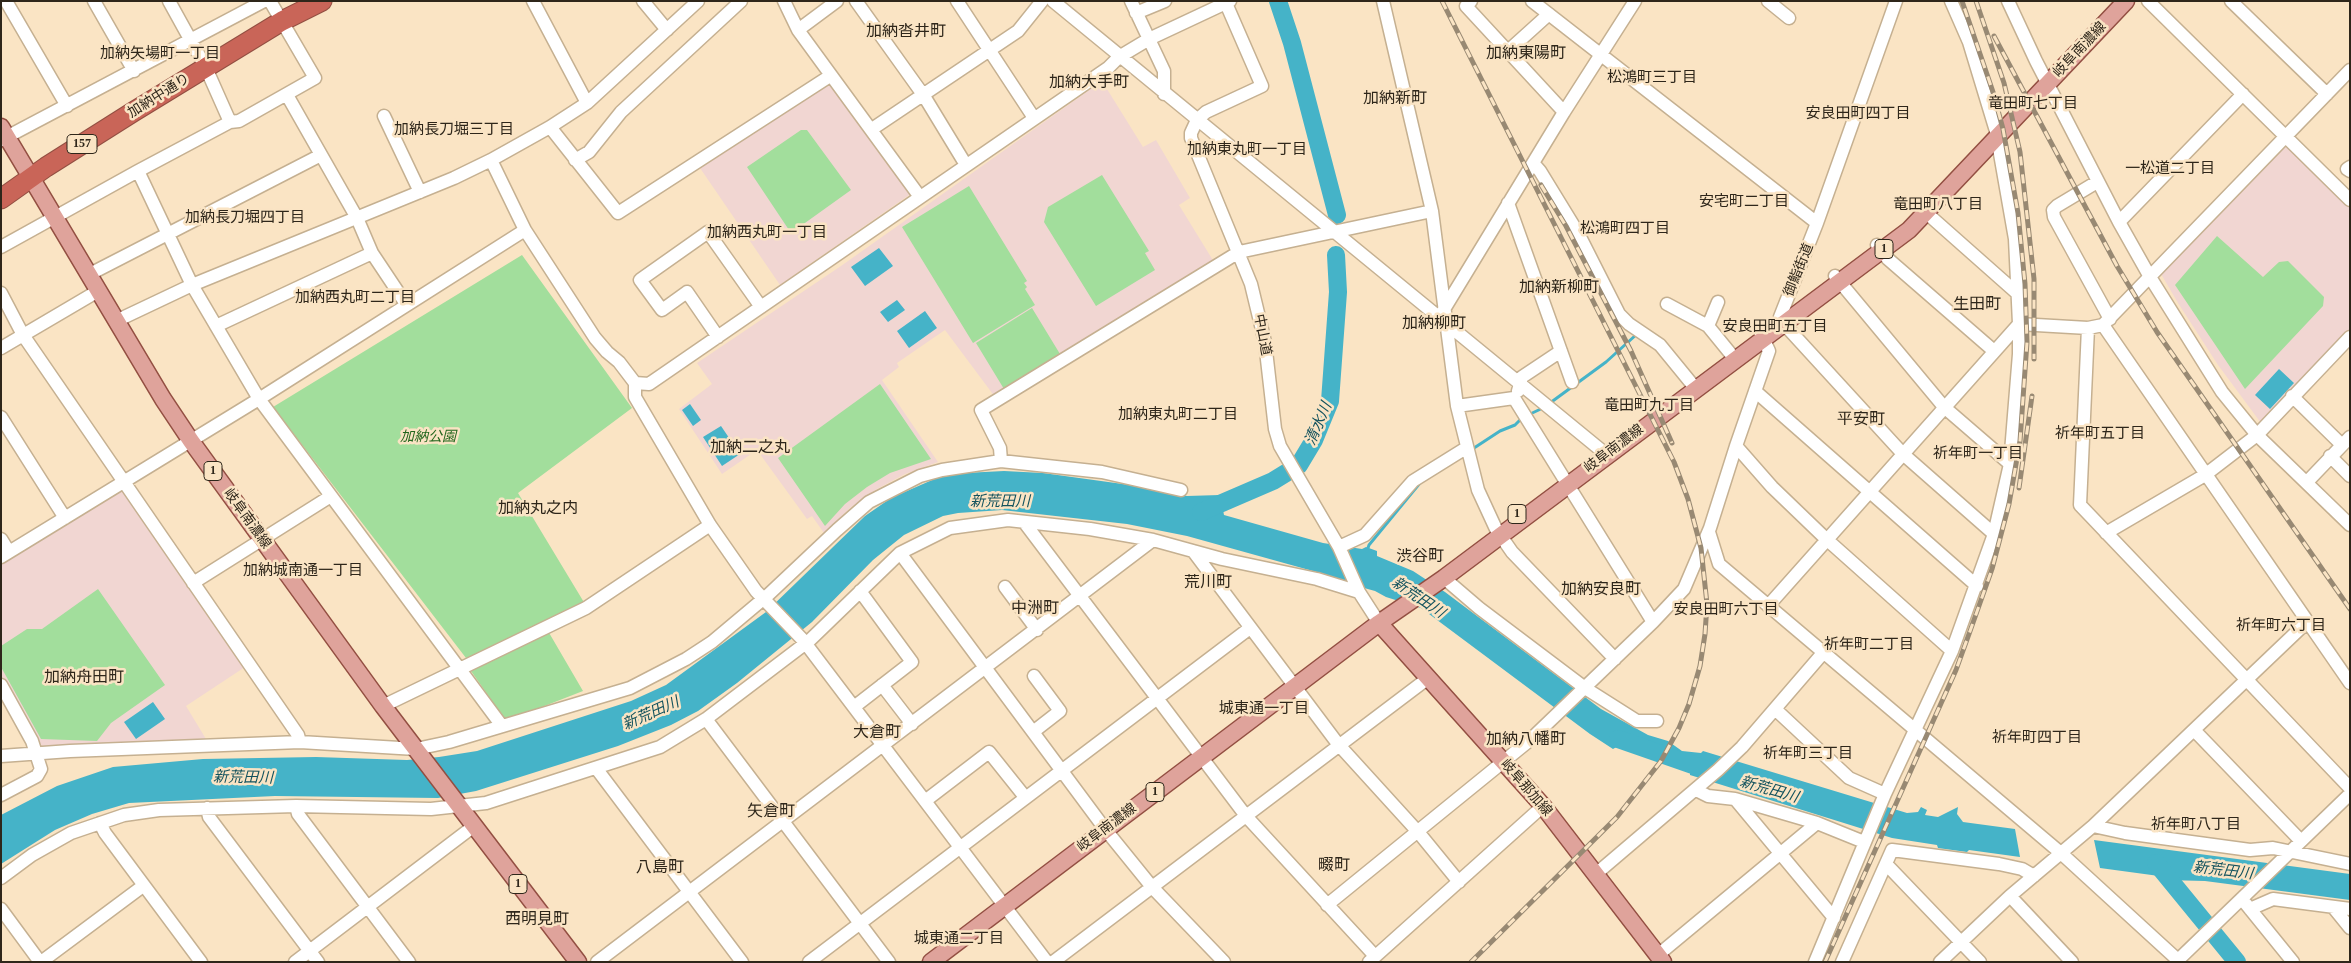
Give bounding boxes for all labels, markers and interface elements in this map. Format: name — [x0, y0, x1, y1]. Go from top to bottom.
street label: 岐阜南濃線 — [2050, 19, 2110, 81]
district label: 加納沓井町 — [866, 22, 946, 42]
district label: 加納東陽町 — [1486, 44, 1566, 64]
district label: 加納矢場町一丁目 — [100, 45, 220, 63]
district label: 松鴻町三丁目 — [1607, 69, 1697, 87]
street label: 加納中通り — [125, 70, 193, 122]
district label: 加納大手町 — [1049, 73, 1129, 93]
district label: 加納新町 — [1363, 89, 1427, 109]
district label: 竜田町七丁目 — [1988, 95, 2078, 113]
district label: 安良田町四丁目 — [1806, 105, 1910, 123]
district label: 加納長刀堀三丁目 — [394, 121, 514, 139]
road number: 157 — [67, 134, 97, 154]
district label: 加納東丸町一丁目 — [1187, 141, 1307, 159]
district label: 一松道二丁目 — [2125, 160, 2215, 178]
district label: 安宅町二丁目 — [1699, 193, 1789, 211]
district label: 竜田町八丁目 — [1893, 196, 1983, 214]
district label: 加納長刀堀四丁目 — [185, 209, 305, 227]
district label: 松鴻町四丁目 — [1580, 220, 1670, 238]
district label: 加納西丸町一丁目 — [707, 224, 827, 242]
road number: 1 — [1875, 240, 1893, 258]
street label: 御鮨街道 — [1781, 241, 1817, 299]
district label: 加納新柳町 — [1519, 278, 1599, 298]
district label: 加納西丸町二丁目 — [295, 289, 415, 307]
district label: 生田町 — [1953, 295, 2001, 315]
street label: 中山道 — [1250, 313, 1274, 357]
district label: 加納柳町 — [1402, 314, 1466, 334]
district label: 安良田町五丁目 — [1723, 318, 1827, 336]
district label: 竜田町九丁目 — [1604, 397, 1694, 415]
water label: 清水川 — [1302, 400, 1336, 448]
district label: 加納東丸町二丁目 — [1118, 406, 1238, 424]
district label: 平安町 — [1837, 410, 1885, 430]
street label: 岐阜南濃線 — [1581, 421, 1647, 477]
district label: 祈年町五丁目 — [2055, 425, 2145, 443]
park label: 加納公園 — [400, 429, 456, 445]
district label: 加納二之丸 — [710, 438, 790, 458]
district label: 祈年町一丁目 — [1933, 445, 2023, 463]
road number: 1 — [204, 462, 222, 481]
street label: 岐阜南濃線 — [220, 486, 274, 552]
water label: 新荒田川 — [970, 493, 1030, 511]
district label: 加納丸之内 — [498, 499, 578, 519]
road number: 1 — [1508, 504, 1526, 524]
district label: 渋谷町 — [1396, 547, 1444, 567]
district label: 加納城南通一丁目 — [243, 562, 363, 580]
district label: 荒川町 — [1184, 573, 1232, 593]
water label: 新荒田川 — [1388, 574, 1448, 622]
district label: 加納安良町 — [1561, 580, 1641, 600]
district label: 中洲町 — [1011, 599, 1059, 619]
district label: 安良田町六丁目 — [1674, 601, 1778, 619]
district label: 祈年町六丁目 — [2236, 617, 2326, 635]
district label: 祈年町二丁目 — [1824, 636, 1914, 654]
district label: 加納舟田町 — [44, 668, 124, 688]
water label: 新荒田川 — [620, 694, 682, 734]
district label: 城東通一丁目 — [1219, 700, 1309, 718]
district label: 大倉町 — [853, 723, 901, 743]
district label: 祈年町四丁目 — [1992, 729, 2082, 747]
district label: 加納八幡町 — [1486, 730, 1566, 750]
district label: 祈年町三丁目 — [1763, 745, 1853, 763]
street label: 岐阜那加線 — [1497, 756, 1555, 820]
water label: 新荒田川 — [213, 768, 273, 788]
water label: 新荒田川 — [1738, 773, 1800, 807]
road number: 1 — [1146, 782, 1164, 802]
street label: 岐阜南濃線 — [1074, 800, 1140, 856]
district label: 矢倉町 — [747, 802, 795, 822]
district label: 祈年町八丁目 — [2151, 816, 2241, 834]
district label: 畷町 — [1318, 856, 1350, 876]
district label: 八島町 — [636, 858, 684, 878]
water label: 新荒田川 — [2192, 858, 2254, 884]
road number: 1 — [509, 874, 527, 894]
district label: 西明見町 — [505, 910, 569, 930]
district label: 城東通二丁目 — [914, 930, 1004, 948]

